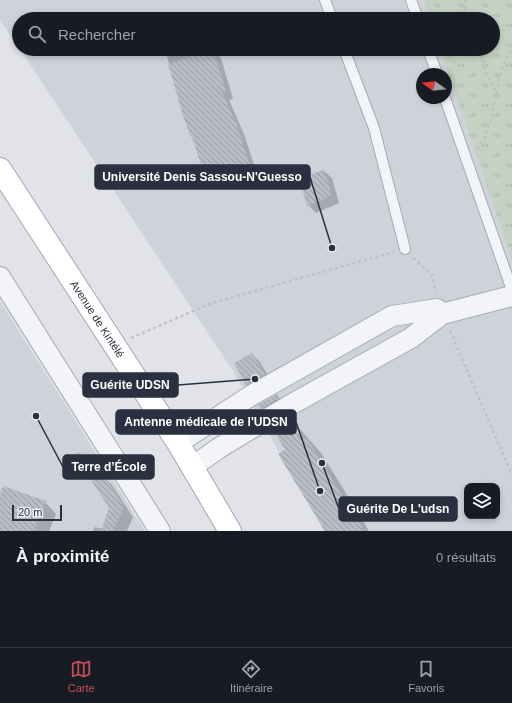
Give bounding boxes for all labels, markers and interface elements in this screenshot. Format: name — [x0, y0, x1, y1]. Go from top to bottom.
search box — [12, 12, 500, 56]
icon: search — [26, 23, 48, 45]
text: Rechercher — [58, 26, 136, 43]
north arrow — [416, 68, 452, 104]
callout: Université Denis Sassou-N'Guesso — [95, 165, 310, 189]
text: Université Denis Sassou-N'Guesso — [102, 170, 302, 184]
street label: Avenue de Kintélé — [68, 278, 127, 360]
callout: Guérite UDSN — [83, 373, 178, 397]
text: Guérite UDSN — [90, 378, 170, 392]
callout: Antenne médicale de l'UDSN — [116, 410, 296, 434]
text: Antenne médicale de l'UDSN — [124, 415, 288, 429]
callout: Terre d’École — [63, 455, 154, 479]
text: Terre d’École — [71, 459, 147, 474]
map controls — [464, 483, 500, 519]
button: layers — [464, 483, 500, 519]
callout: Guérite De L'udsn — [339, 497, 457, 521]
text: Guérite De L'udsn — [347, 502, 449, 516]
scale bar — [12, 503, 62, 522]
text: 20 m — [18, 506, 42, 518]
text: À proximité — [16, 547, 110, 566]
text: 0 résultats — [436, 550, 496, 565]
tab: Carte — [68, 658, 95, 694]
tab: Itinéraire — [230, 658, 273, 694]
tab: Favoris — [408, 658, 444, 694]

